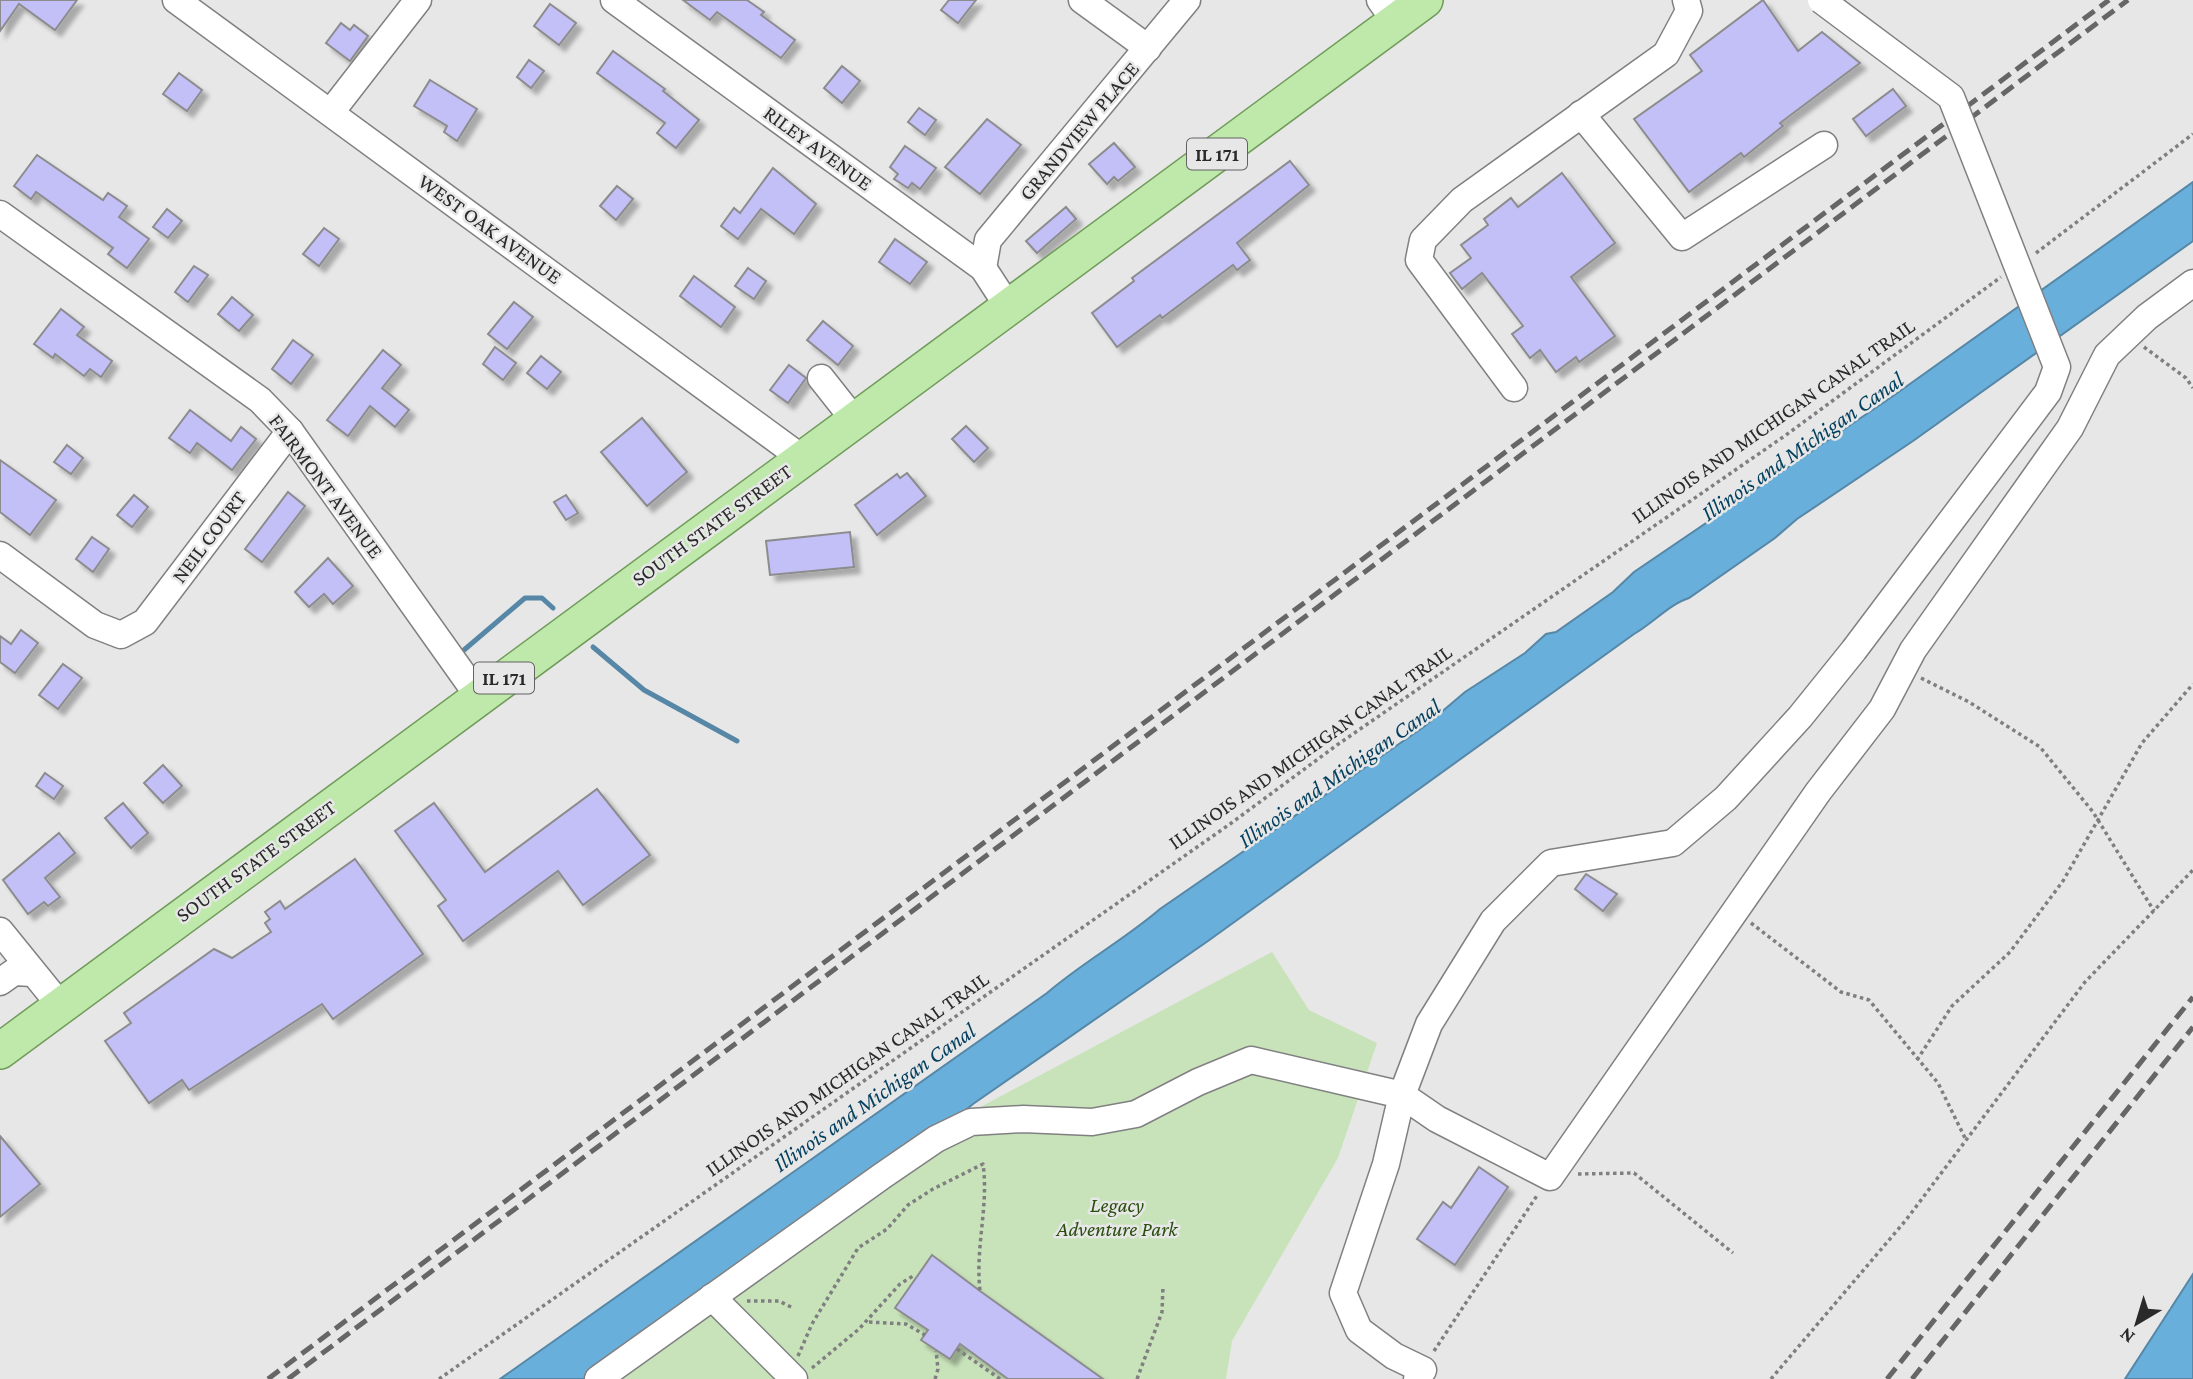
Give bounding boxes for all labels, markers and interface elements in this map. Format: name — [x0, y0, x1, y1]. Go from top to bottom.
street label: GRANDVIEW PLACE — [1014, 57, 1144, 205]
street label: RILEY AVENUE — [759, 101, 877, 195]
road number: IL 171 — [1187, 138, 1247, 170]
street label: WEST OAK AVENUE — [414, 169, 566, 289]
street label: ILLINOIS AND MICHIGAN CANAL TRAIL — [1627, 313, 1920, 528]
water label: Illinois and Michigan Canal — [1696, 366, 1908, 526]
street label: FAIRMONT AVENUE — [264, 409, 388, 563]
street label: SOUTH STATE STREET — [627, 459, 797, 591]
street label: NEIL COURT — [167, 486, 252, 588]
street label: ILLINOIS AND MICHIGAN CANAL TRAIL — [1164, 639, 1457, 854]
road number: IL 171 — [474, 663, 534, 694]
water label: Illinois and Michigan Canal — [1233, 693, 1445, 853]
street label: SOUTH STATE STREET — [171, 795, 341, 927]
street label: ILLINOIS AND MICHIGAN CANAL TRAIL — [701, 966, 994, 1181]
water label: Illinois and Michigan Canal — [768, 1017, 980, 1177]
park label: Legacy Adventure Park — [1056, 1193, 1178, 1241]
north arrow — [2102, 1288, 2172, 1358]
text: N — [2115, 1324, 2138, 1348]

